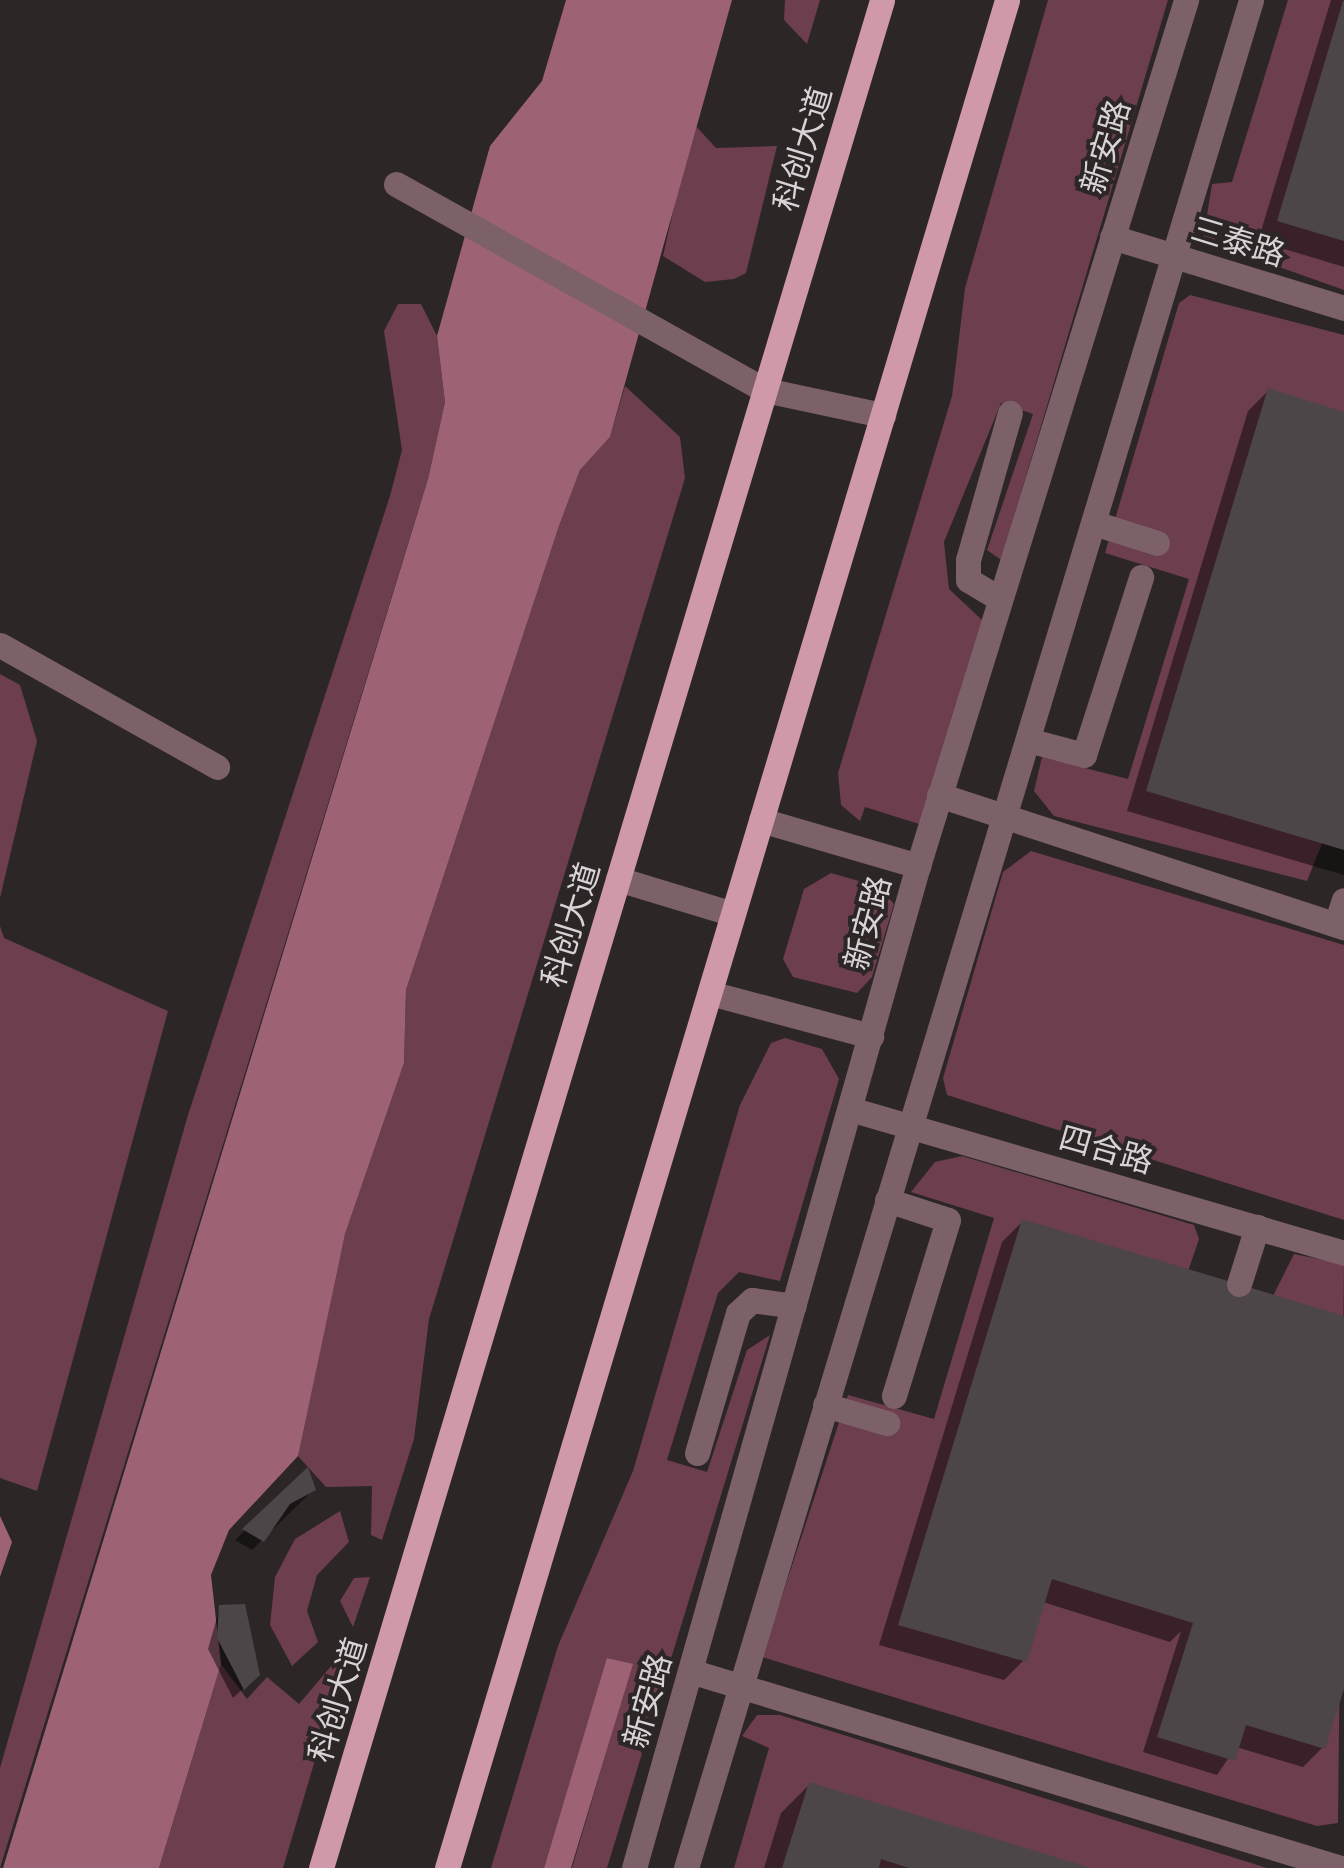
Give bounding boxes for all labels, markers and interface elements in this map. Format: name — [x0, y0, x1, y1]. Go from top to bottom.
street label: 科创大道 — [766, 82, 840, 216]
street label: 新安路 — [1074, 95, 1138, 199]
street label: 三泰路 — [1186, 210, 1290, 274]
street label: 科创大道 — [534, 858, 608, 992]
street label: 新安路 — [837, 872, 899, 974]
street label: 四合路 — [1055, 1118, 1157, 1182]
street label: 科创大道 — [301, 1633, 375, 1767]
street label: 新安路 — [616, 1650, 680, 1752]

